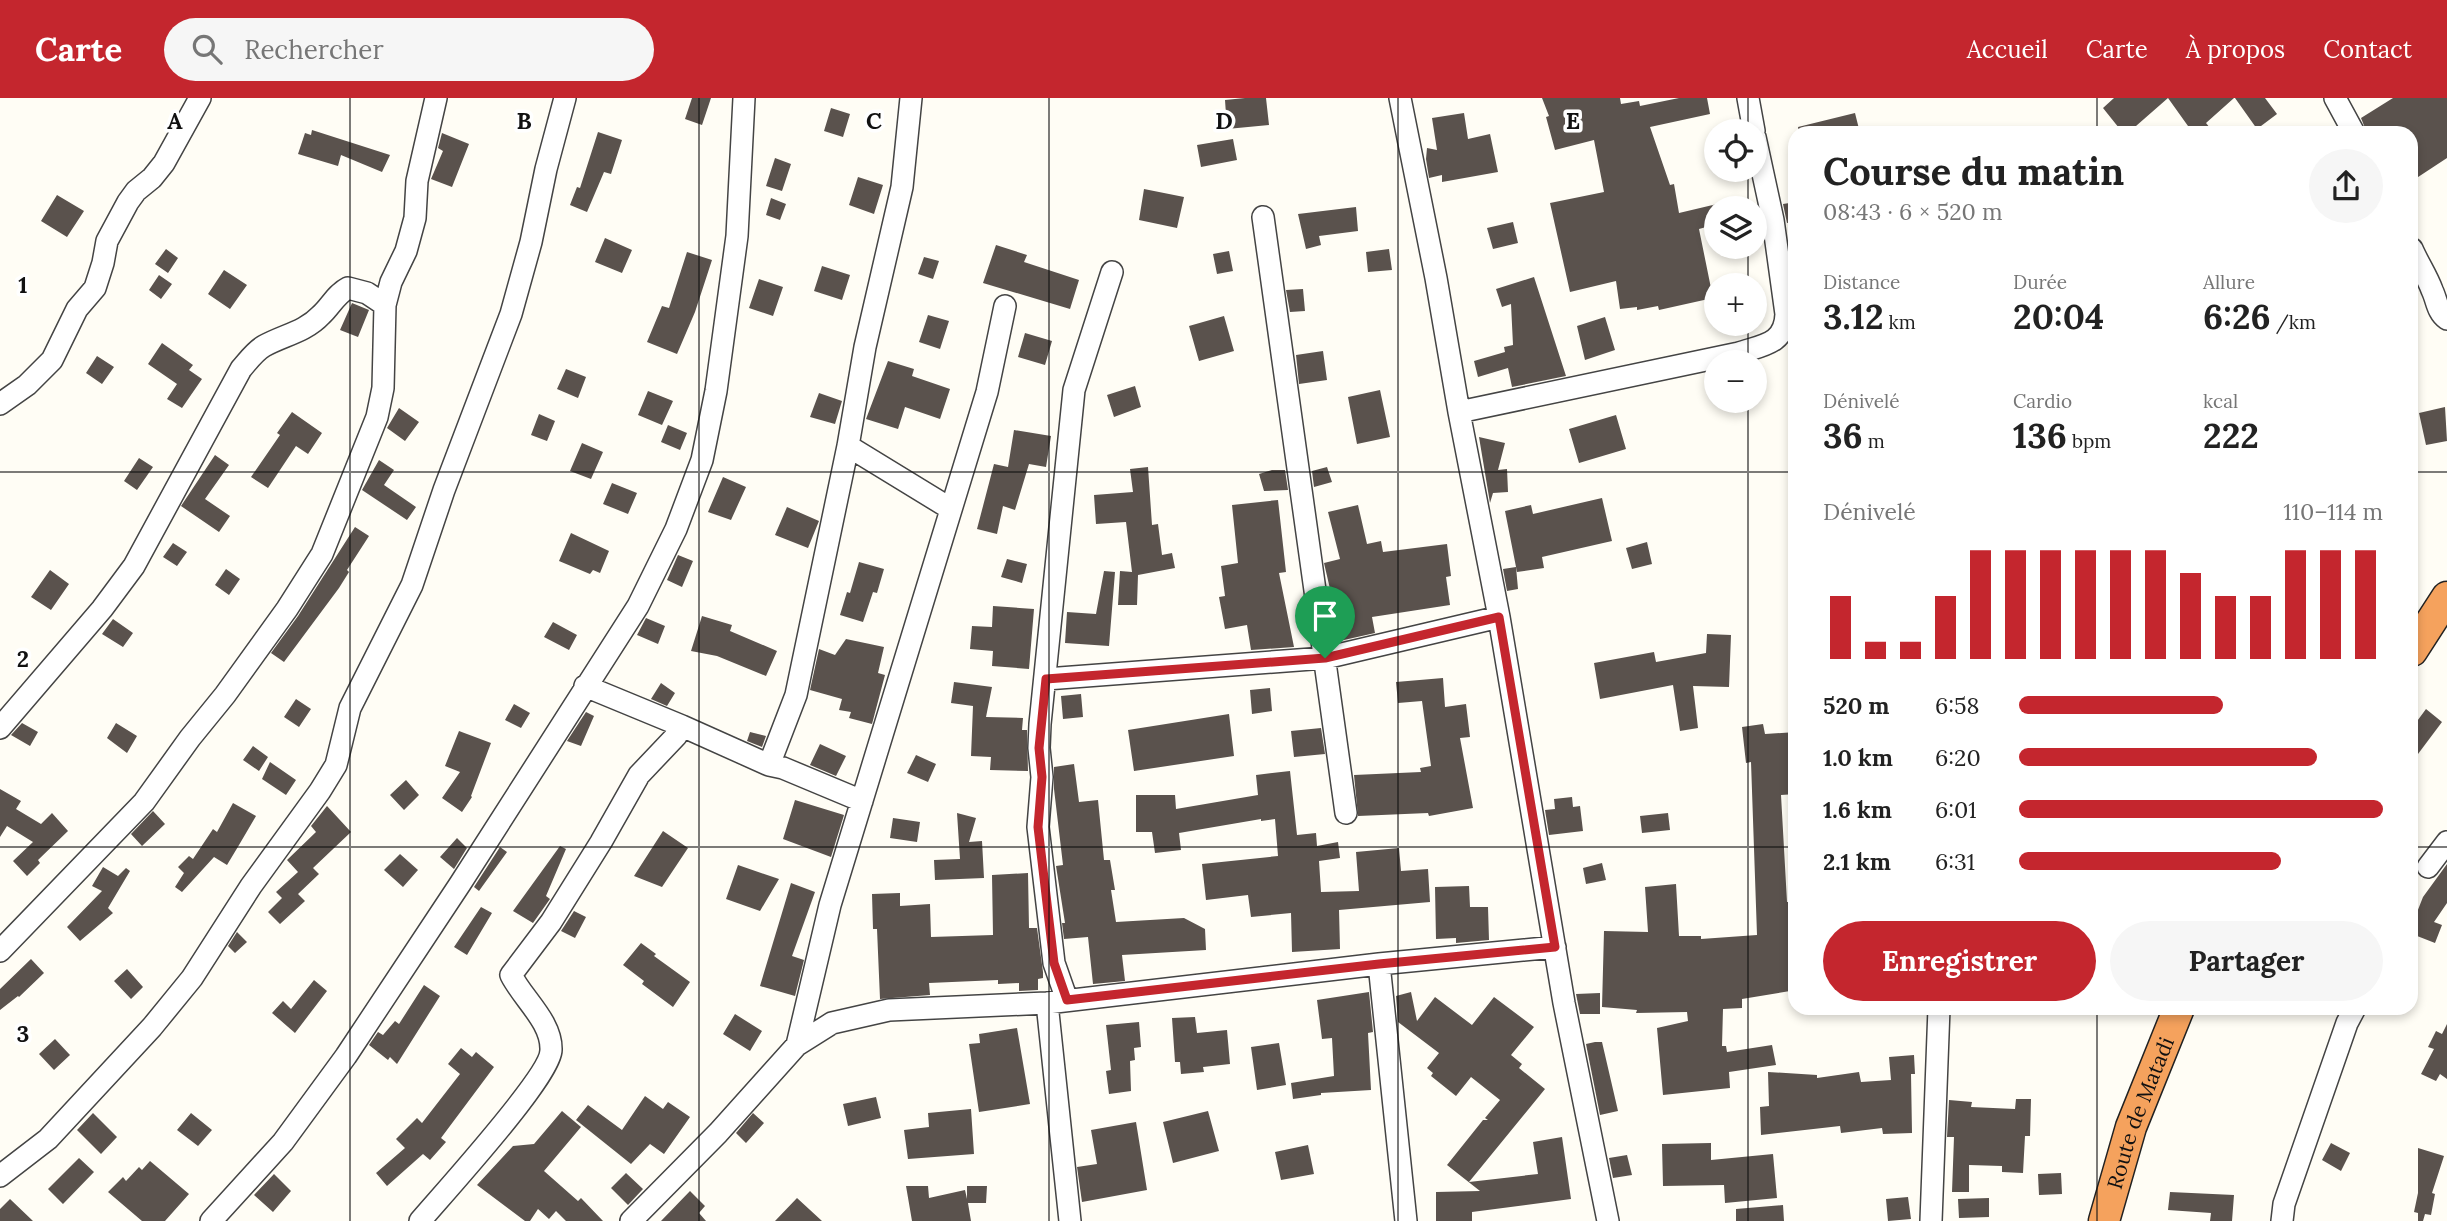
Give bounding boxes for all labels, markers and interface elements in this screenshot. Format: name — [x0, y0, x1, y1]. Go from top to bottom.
search box — [164, 18, 654, 81]
text: Carte — [35, 28, 122, 70]
icon: search — [188, 30, 226, 68]
text: Rechercher — [244, 33, 384, 66]
text: Accueil — [1967, 34, 2048, 65]
text: Carte — [2086, 34, 2148, 65]
text: À propos — [2186, 34, 2285, 65]
text: Contact — [2323, 34, 2412, 65]
text: A — [167, 106, 183, 135]
text: B — [516, 106, 532, 135]
text: C — [866, 106, 882, 135]
text: D — [1215, 106, 1233, 135]
text: E — [1566, 106, 1580, 135]
map controls — [1704, 119, 1767, 413]
button: locate — [1704, 119, 1767, 182]
text: Course du matin — [1823, 147, 2124, 195]
button: share — [2309, 149, 2383, 223]
button: layers — [1704, 196, 1767, 259]
text: 08:43 · 6 × 520 m — [1823, 197, 2002, 226]
text: 1 — [18, 270, 28, 299]
text: Distance — [1823, 270, 1900, 294]
text: Durée — [2013, 270, 2067, 294]
text: Allure — [2203, 270, 2255, 294]
button: + — [1704, 273, 1767, 336]
text: 3.12 — [1823, 294, 1884, 339]
text: 20:04 — [2013, 294, 2104, 339]
text: 6:26 — [2203, 294, 2271, 339]
text: km — [1884, 310, 1916, 334]
text: /km — [2271, 310, 2316, 334]
button: − — [1704, 350, 1767, 413]
text: Dénivelé — [1823, 389, 1900, 413]
text: Cardio — [2013, 389, 2072, 413]
text: kcal — [2203, 389, 2238, 413]
text: 36 — [1823, 413, 1863, 458]
text: 136 — [2013, 413, 2067, 458]
text: 222 — [2203, 413, 2259, 458]
text: m — [1863, 429, 1885, 453]
text: bpm — [2067, 429, 2111, 453]
text: Dénivelé — [1823, 497, 1916, 526]
text: 110–114 m — [2283, 497, 2383, 526]
pin — [1295, 586, 1355, 658]
icon: arrive — [1306, 597, 1344, 635]
text: 2 — [17, 644, 29, 673]
text: 520 m — [1823, 691, 1890, 720]
text: 6:58 — [1935, 691, 1980, 720]
text: 1.0 km — [1823, 743, 1893, 772]
text: 6:20 — [1935, 743, 1981, 772]
text: 1.6 km — [1823, 795, 1892, 824]
text: 6:01 — [1935, 795, 1977, 824]
text: 2.1 km — [1823, 847, 1891, 876]
text: 6:31 — [1935, 847, 1975, 876]
button: Enregistrer — [1823, 921, 2096, 1001]
button: Partager — [2110, 921, 2383, 1001]
text: 3 — [17, 1019, 29, 1048]
street label: Route de Matadi — [2100, 1033, 2180, 1192]

